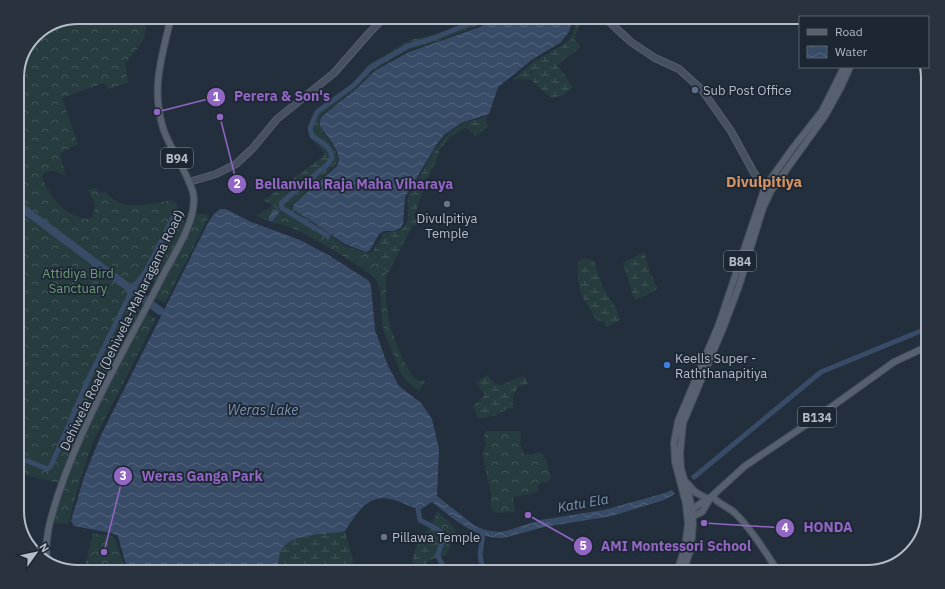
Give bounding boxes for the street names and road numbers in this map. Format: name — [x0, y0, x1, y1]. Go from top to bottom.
road number: B94 — [161, 148, 193, 168]
street label: Dehiwela Road (Dehiwela-Maharagama Road) — [56, 207, 188, 453]
road number: B84 — [724, 251, 756, 271]
road number: B134 — [798, 407, 836, 427]

